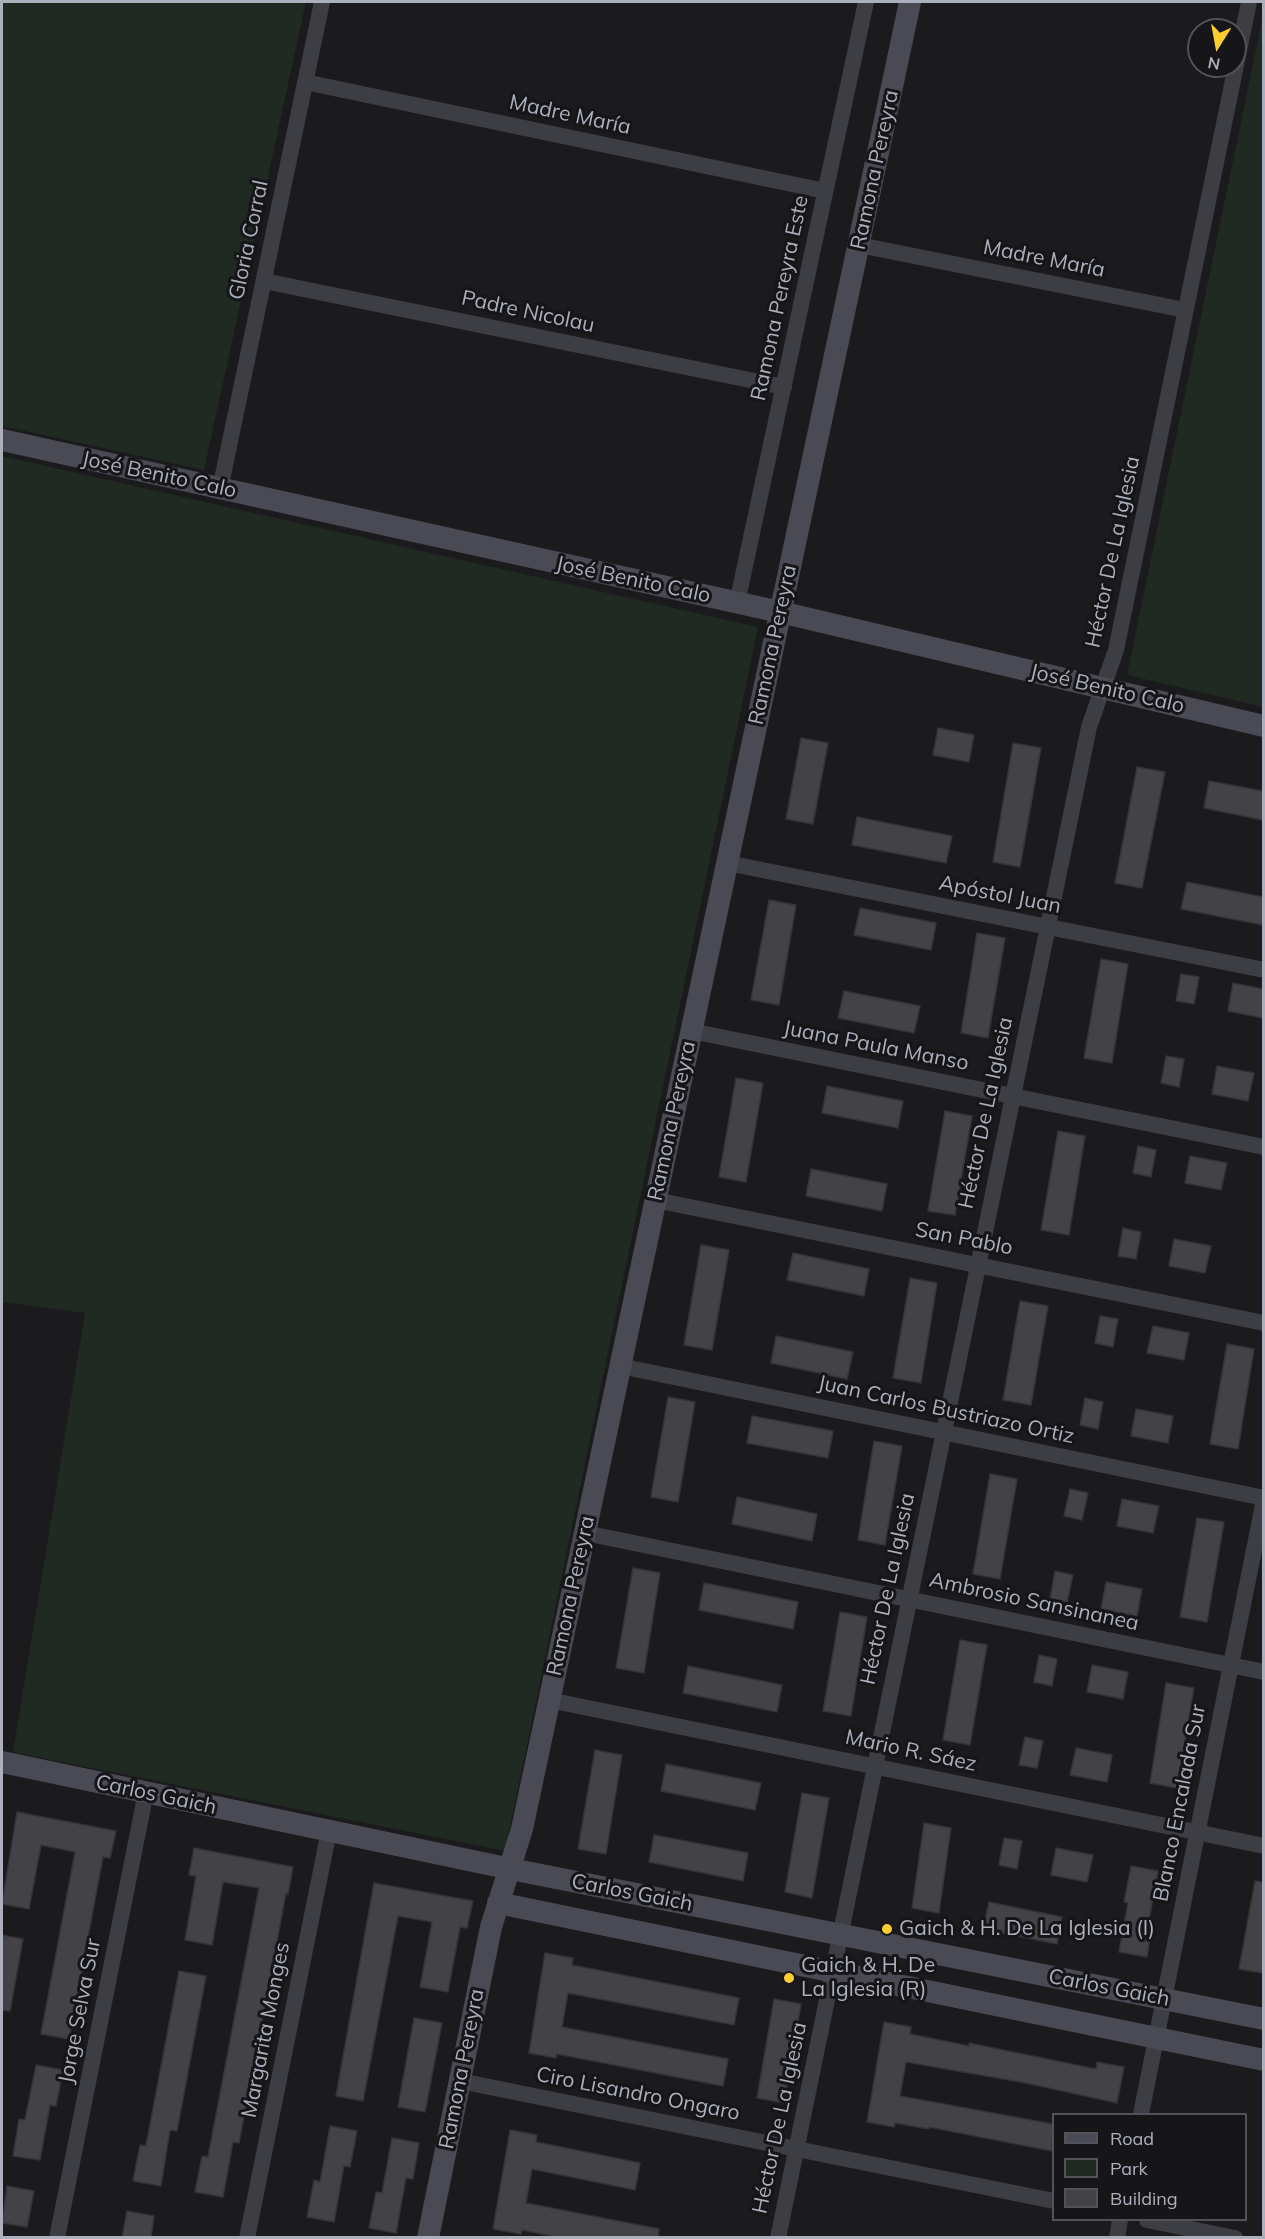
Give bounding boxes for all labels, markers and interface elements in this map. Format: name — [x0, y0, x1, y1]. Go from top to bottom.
north arrow — [1187, 18, 1247, 78]
text: N — [1206, 53, 1222, 75]
street label: Ramona Pereyra — [846, 88, 904, 252]
street label: Madre María — [507, 90, 633, 140]
street label: Gloria Corral — [224, 178, 274, 302]
street label: Ramona Pereyra Este — [746, 193, 814, 403]
street label: Madre María — [981, 235, 1107, 283]
street label: Padre Nicolau — [459, 286, 597, 338]
street label: José Benito Calo — [79, 446, 239, 504]
street label: Héctor De La Iglesia — [1080, 454, 1146, 650]
street label: José Benito Calo — [553, 551, 713, 609]
street label: Ramona Pereyra — [744, 563, 802, 727]
street label: José Benito Calo — [1027, 659, 1187, 719]
street label: Apóstol Juan — [937, 871, 1063, 919]
street label: Héctor De La Iglesia — [953, 1015, 1019, 1211]
street label: Juana Paula Manso — [781, 1016, 971, 1076]
street label: Ramona Pereyra — [643, 1039, 701, 1203]
street label: San Pablo — [913, 1217, 1015, 1261]
street label: Juan Carlos Bustriazo Ortiz — [815, 1370, 1077, 1450]
street label: Héctor De La Iglesia — [855, 1491, 921, 1687]
street label: Ramona Pereyra — [542, 1514, 600, 1678]
street label: Ambrosio Sansinanea — [927, 1567, 1141, 1637]
street label: Blanco Encalada Sur — [1149, 1702, 1211, 1904]
street label: Mario R. Sáez — [843, 1725, 979, 1777]
street label: Carlos Gaich — [93, 1770, 219, 1820]
street label: Carlos Gaich — [569, 1869, 695, 1917]
place label: Gaich & H. De La Iglesia (I) — [899, 1916, 1155, 1942]
marker: Gaich & H. De La Iglesia (I) — [880, 1922, 894, 1936]
street label: Jorge Selva Sur — [54, 1936, 106, 2086]
street label: Margarita Monges — [237, 1940, 295, 2120]
place label: Gaich & H. De La Iglesia (R) — [801, 1953, 935, 2003]
street label: Carlos Gaich — [1046, 1964, 1172, 2012]
marker: Gaich & H. De La Iglesia (R) — [782, 1971, 796, 1985]
street label: Ramona Pereyra — [434, 1987, 490, 2151]
street label: Héctor De La Iglesia — [747, 2020, 813, 2216]
street label: Ciro Lisandro Ongaro — [534, 2062, 742, 2126]
legend — [1052, 2113, 1247, 2221]
text: Road — [1110, 2127, 1154, 2150]
text: Park — [1110, 2157, 1148, 2180]
text: Building — [1110, 2187, 1178, 2210]

